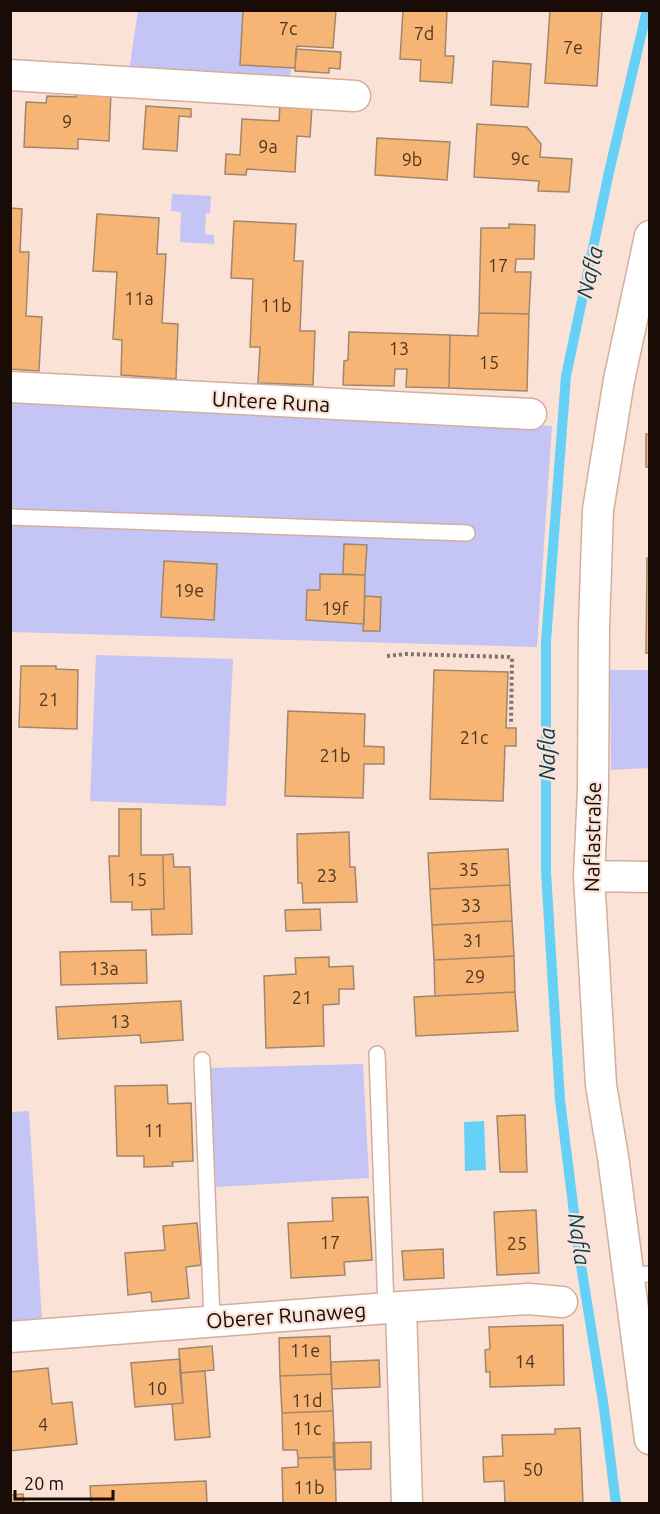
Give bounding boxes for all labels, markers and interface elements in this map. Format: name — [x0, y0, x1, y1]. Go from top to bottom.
house number: 7c — [279, 18, 297, 38]
house number: 7d — [414, 23, 434, 43]
house number: 7e — [563, 37, 583, 57]
house number: 9 — [62, 111, 72, 131]
house number: 9a — [258, 136, 278, 156]
house number: 9c — [511, 148, 529, 168]
house number: 9b — [402, 149, 422, 169]
water label: Nafla — [571, 243, 608, 301]
house number: 17 — [488, 255, 508, 275]
house number: 11a — [124, 288, 154, 308]
house number: 11b — [261, 295, 291, 315]
house number: 13 — [389, 338, 409, 358]
house number: 15 — [479, 352, 499, 372]
street label: Untere Runa — [211, 386, 331, 416]
house number: 19e — [174, 580, 204, 600]
house number: 19f — [321, 598, 349, 618]
house number: 21 — [39, 689, 59, 709]
house number: 21c — [460, 727, 488, 747]
water label: Nafla — [534, 728, 560, 780]
house number: 21b — [320, 745, 350, 765]
street label: Naflastraße — [579, 782, 605, 892]
house number: 35 — [459, 859, 479, 879]
house number: 23 — [317, 865, 337, 885]
house number: 15 — [127, 869, 147, 889]
house number: 33 — [461, 895, 481, 915]
house number: 31 — [463, 930, 483, 950]
house number: 13a — [89, 958, 119, 978]
house number: 29 — [465, 966, 485, 986]
house number: 21 — [292, 987, 312, 1007]
house number: 13 — [110, 1011, 130, 1031]
house number: 11 — [144, 1120, 164, 1140]
water label: Nafla — [563, 1211, 596, 1267]
house number: 17 — [320, 1232, 340, 1252]
house number: 25 — [507, 1233, 527, 1253]
street label: Oberer Runaweg — [205, 1297, 367, 1333]
house number: 11e — [290, 1340, 320, 1360]
house number: 14 — [515, 1351, 535, 1371]
house number: 10 — [147, 1378, 167, 1398]
house number: 11d — [292, 1390, 322, 1410]
house number: 4 — [38, 1414, 48, 1434]
house number: 11c — [293, 1418, 321, 1438]
house number: 50 — [523, 1459, 543, 1479]
scale bar — [15, 1463, 112, 1501]
text: 20 m — [24, 1473, 64, 1493]
house number: 11b — [294, 1477, 324, 1497]

